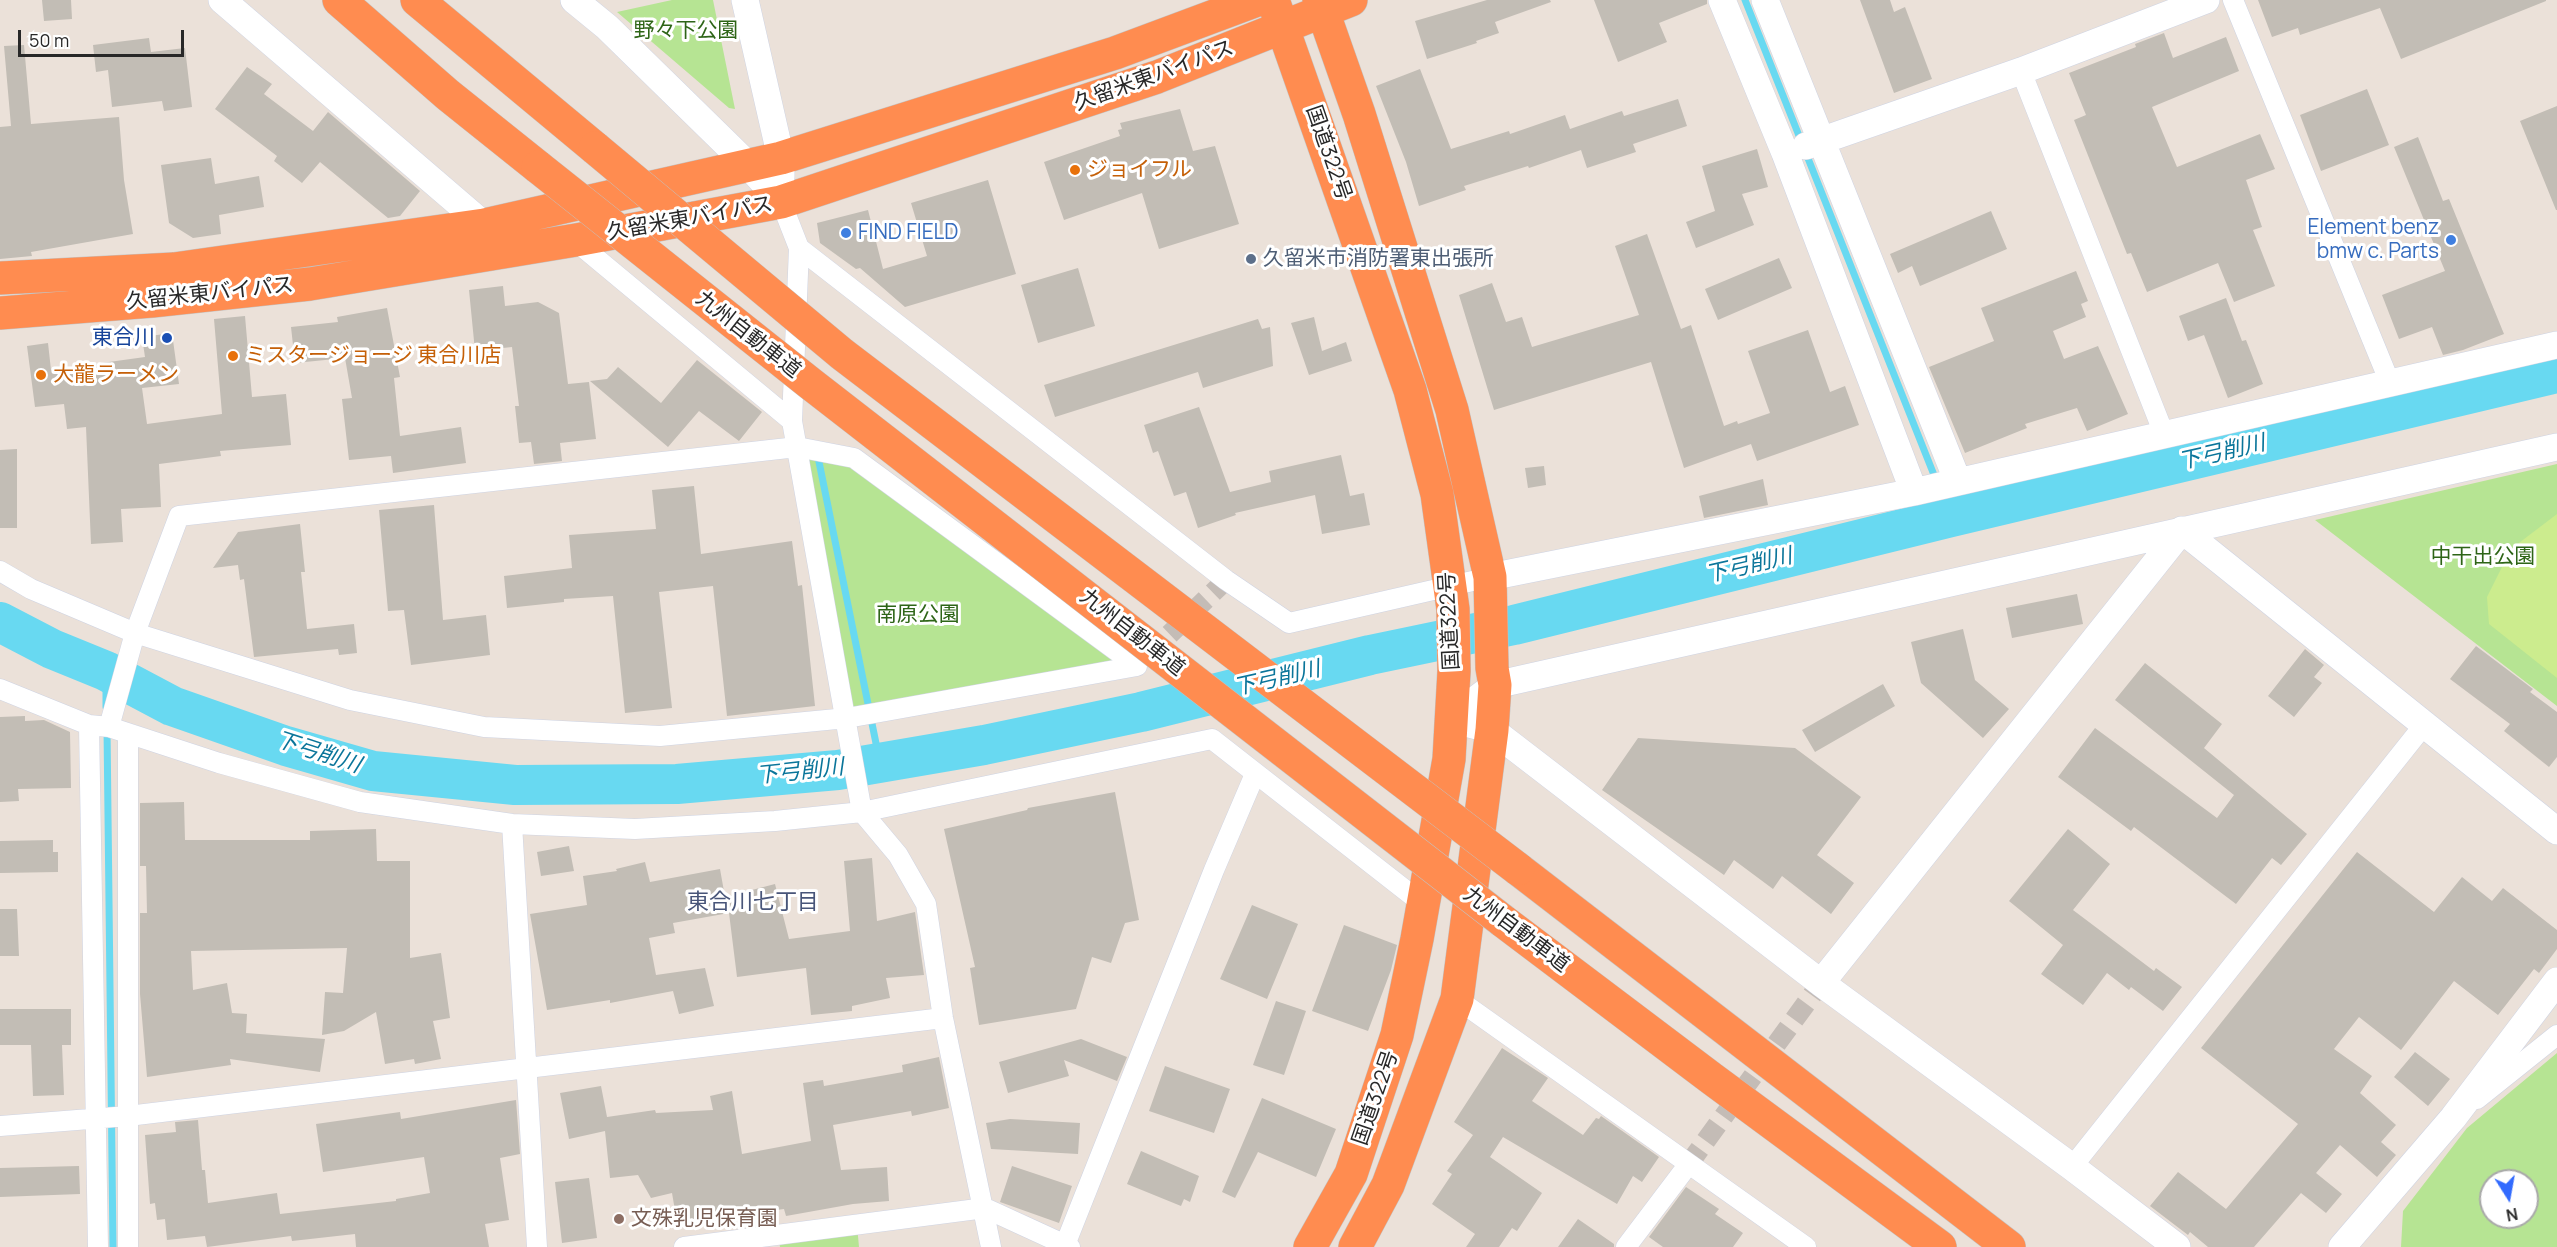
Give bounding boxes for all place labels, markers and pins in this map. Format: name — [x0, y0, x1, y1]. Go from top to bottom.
place label: ジョイフル — [1087, 157, 1192, 183]
marker: ジョイフル — [1068, 163, 1082, 177]
place label: Element benz bmw c. Parts — [2307, 215, 2439, 265]
place label: FIND FIELD — [858, 220, 958, 246]
marker: FIND FIELD — [839, 226, 853, 240]
marker: Element benz bmw c. Parts — [2444, 233, 2458, 247]
place label: 久留米市消防署東出張所 — [1263, 246, 1494, 272]
marker: 久留米市消防署東出張所 — [1244, 252, 1258, 266]
place label: 東合川 — [92, 325, 155, 351]
marker: 東合川 — [160, 331, 174, 345]
place label: ミスタージョージ 東合川店 — [245, 343, 501, 369]
marker: ミスタージョージ 東合川店 — [226, 349, 240, 363]
place label: 大龍ラーメン — [53, 362, 179, 388]
marker: 大龍ラーメン — [34, 368, 48, 382]
place label: 文殊乳児保育園 — [631, 1206, 778, 1232]
marker: 文殊乳児保育園 — [612, 1212, 626, 1226]

